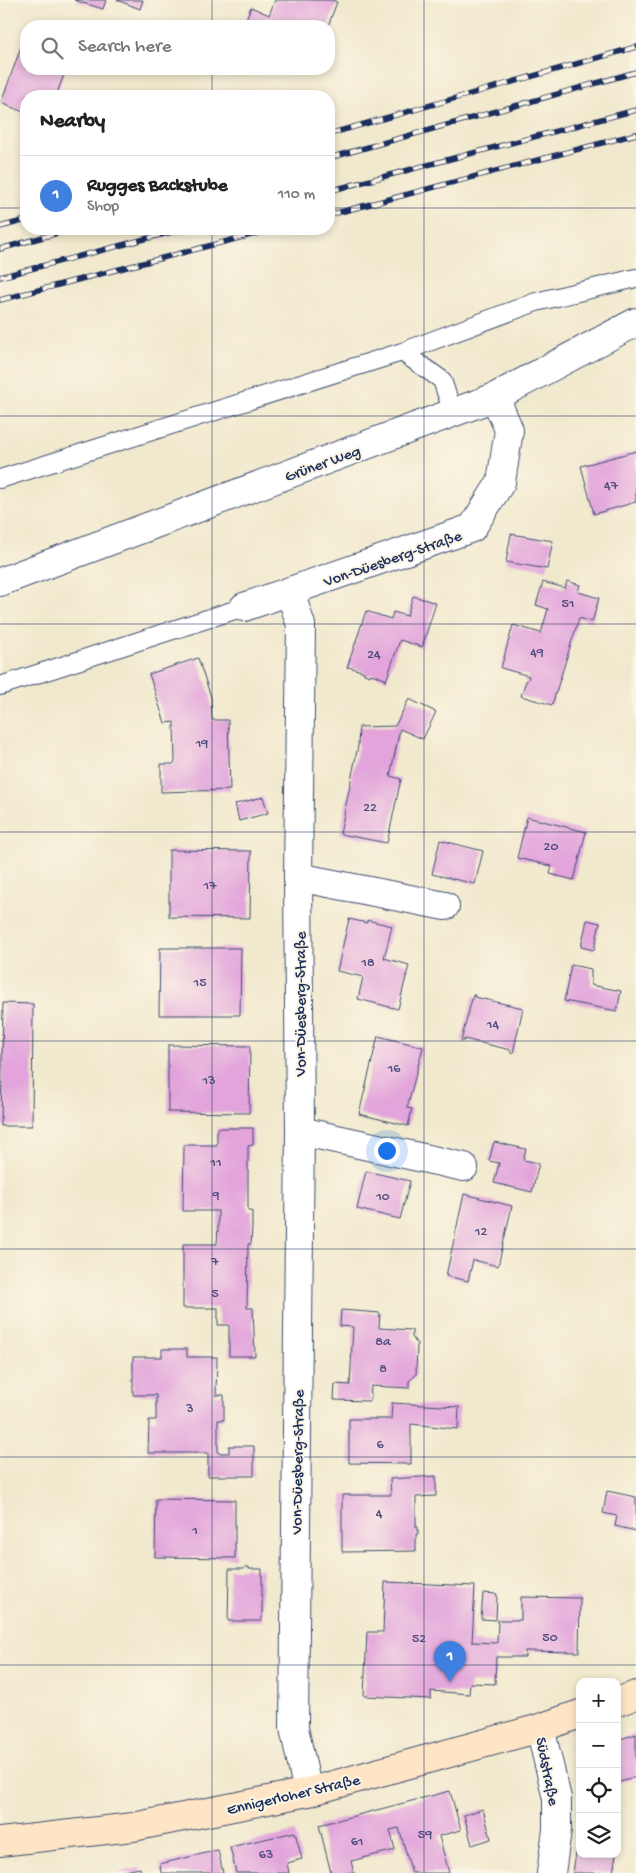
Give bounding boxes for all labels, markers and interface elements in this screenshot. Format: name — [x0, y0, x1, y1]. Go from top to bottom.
search box — [20, 20, 335, 75]
icon: search — [38, 34, 66, 62]
text: Search here — [78, 36, 172, 59]
text: Nearby — [40, 110, 105, 135]
text: Rugges Backstube — [87, 175, 227, 198]
text: 1 — [53, 186, 59, 205]
text: 110 m — [278, 186, 315, 205]
text: Shop — [87, 198, 119, 217]
street label: Grüner Weg — [283, 443, 364, 488]
house number: 47 — [604, 478, 619, 495]
street label: Von-Düesberg-Straße — [321, 527, 465, 593]
house number: 51 — [561, 596, 575, 613]
house number: 49 — [530, 645, 544, 662]
house number: 24 — [367, 647, 381, 664]
house number: 19 — [195, 736, 208, 753]
house number: 22 — [363, 800, 377, 817]
house number: 20 — [544, 839, 558, 856]
house number: 17 — [203, 878, 217, 895]
street label: Von-Düesberg-Straße — [293, 931, 312, 1077]
house number: 18 — [360, 955, 375, 972]
house number: 15 — [192, 975, 207, 992]
house number: 14 — [486, 1017, 500, 1034]
house number: 16 — [387, 1061, 401, 1078]
house number: 13 — [202, 1073, 215, 1090]
your location — [374, 1138, 400, 1164]
house number: 11 — [209, 1155, 222, 1172]
house number: 9 — [211, 1188, 220, 1205]
house number: 10 — [375, 1189, 390, 1206]
house number: 12 — [474, 1224, 487, 1241]
house number: 7 — [210, 1254, 219, 1271]
house number: 5 — [211, 1286, 219, 1303]
house number: 8a — [375, 1334, 392, 1351]
house number: 8 — [379, 1361, 387, 1378]
street label: Von-Düesberg-Straße — [289, 1389, 310, 1536]
house number: 3 — [185, 1401, 194, 1418]
house number: 6 — [376, 1437, 384, 1454]
house number: 4 — [376, 1506, 383, 1523]
house number: 1 — [191, 1523, 198, 1540]
house number: 50 — [542, 1630, 558, 1647]
house number: 52 — [412, 1631, 426, 1648]
pin: 1 — [434, 1641, 466, 1682]
map controls — [576, 1678, 621, 1858]
button: + — [576, 1678, 621, 1723]
button: − — [576, 1723, 621, 1768]
street label: Südstraße — [530, 1736, 562, 1808]
button: locate — [576, 1768, 621, 1813]
street label: Ennigerloher Straße — [225, 1772, 363, 1821]
button: layers — [576, 1813, 621, 1858]
house number: 59 — [418, 1827, 432, 1844]
house number: 61 — [351, 1834, 363, 1851]
house number: 63 — [259, 1847, 273, 1864]

